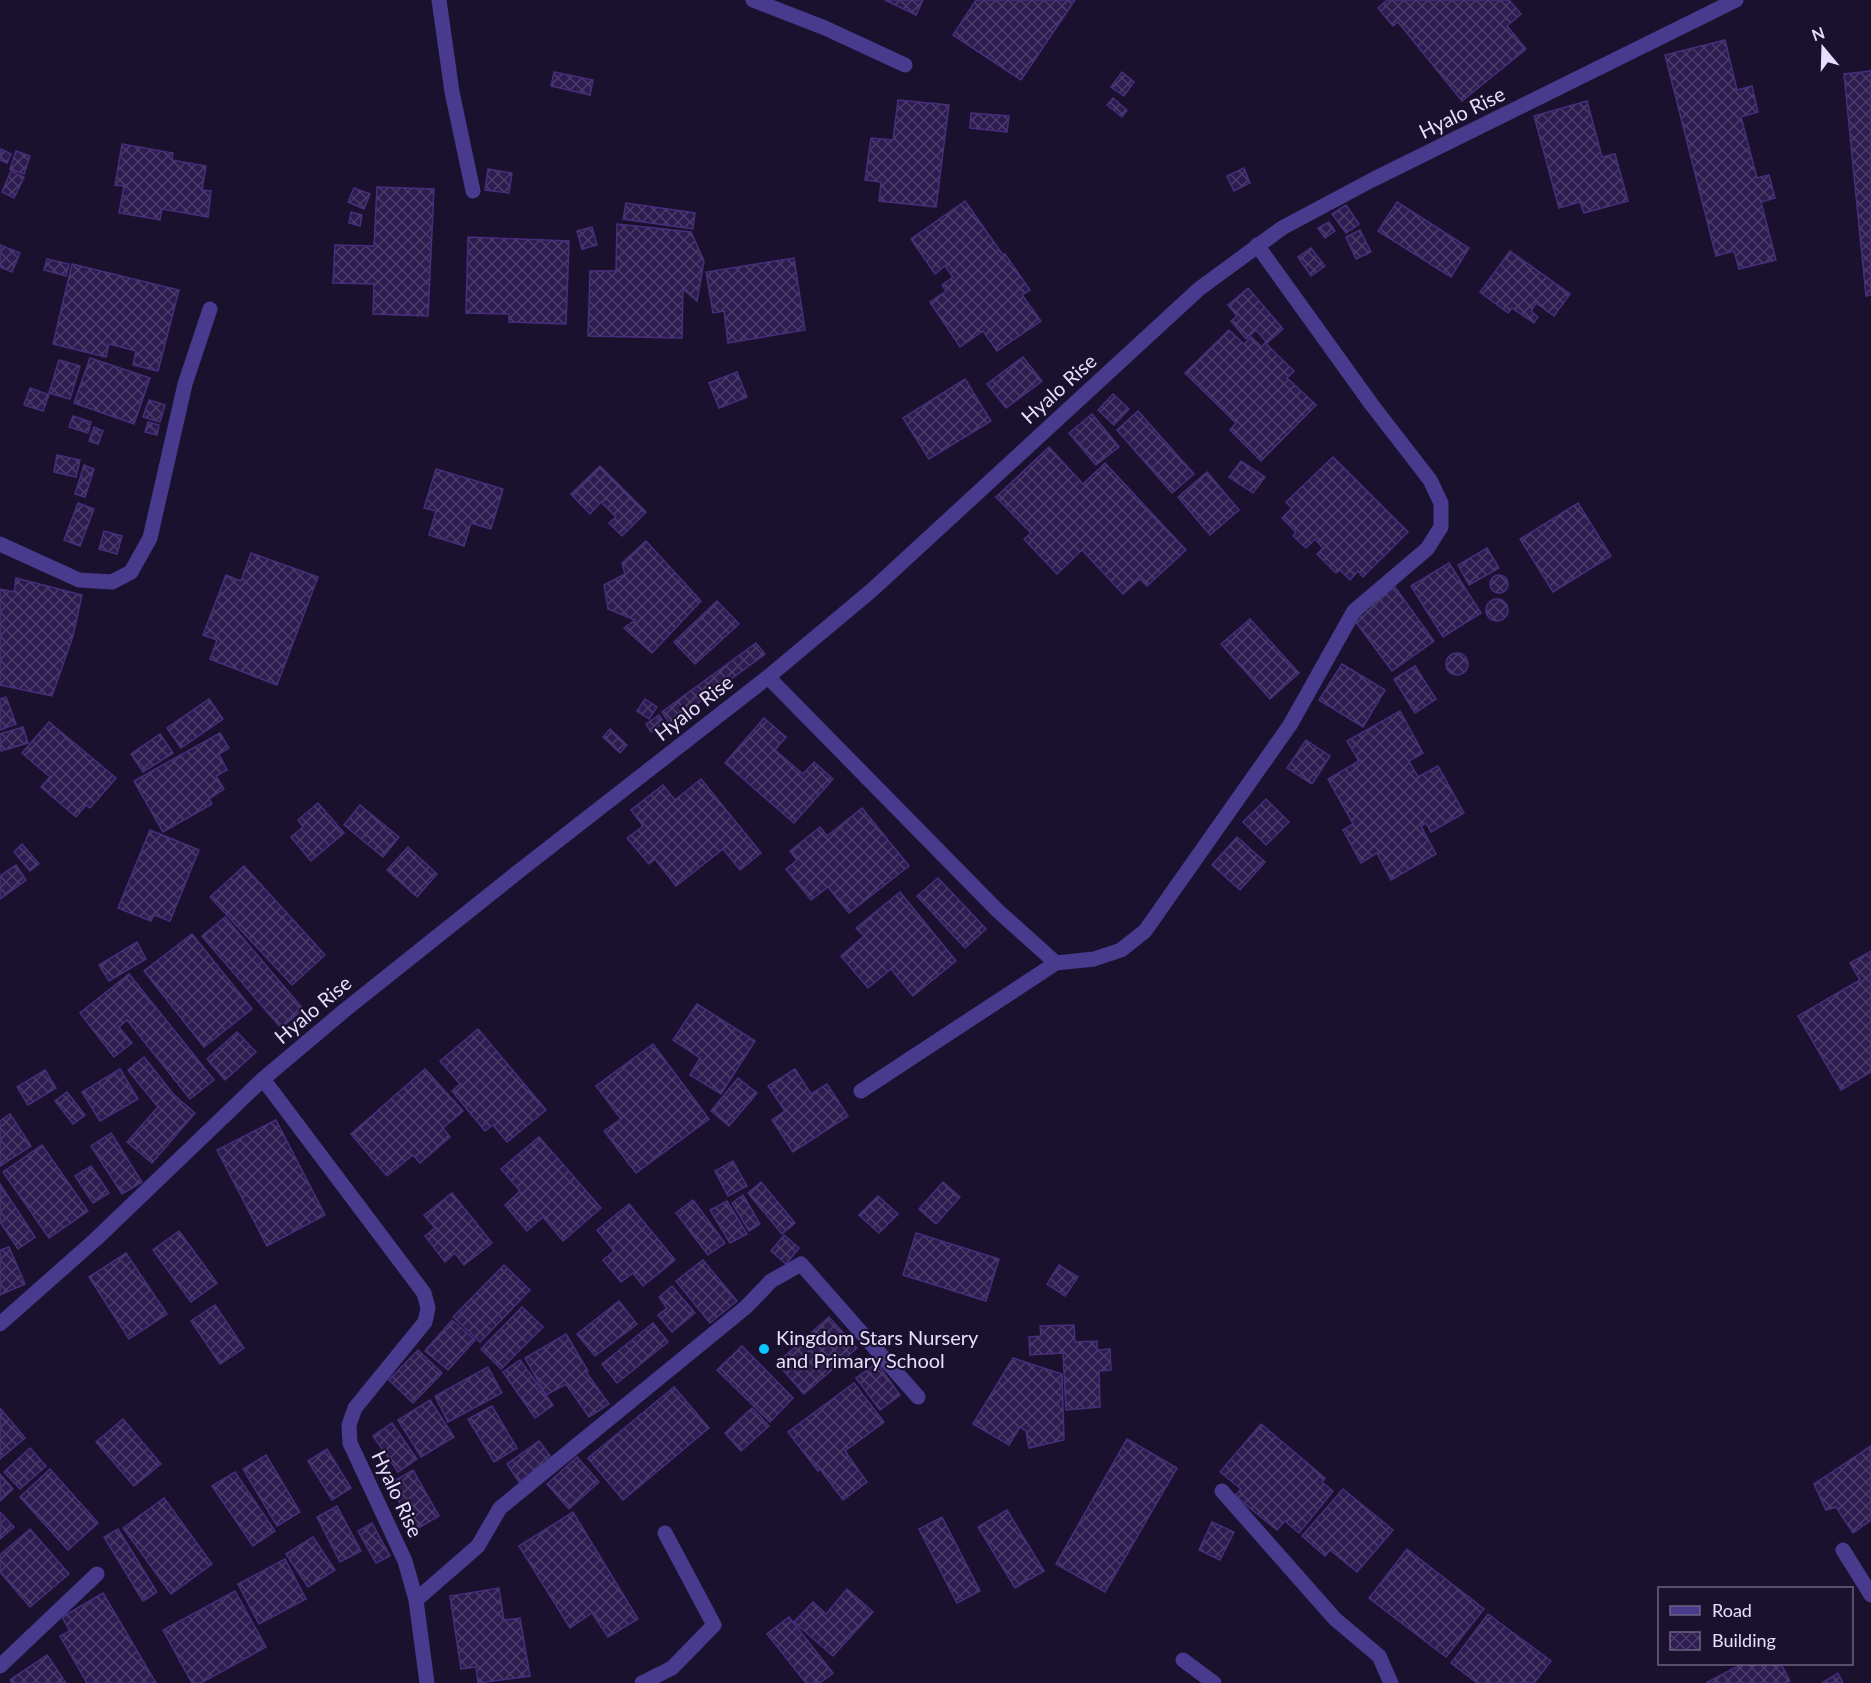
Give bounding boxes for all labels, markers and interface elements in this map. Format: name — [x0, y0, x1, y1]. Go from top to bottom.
north arrow — [1793, 18, 1853, 78]
text: N — [1809, 22, 1827, 44]
street label: Hyalo Rise — [1415, 81, 1508, 143]
street label: Hyalo Rise — [1016, 348, 1101, 428]
street label: Hyalo Rise — [649, 669, 737, 745]
street label: Hyalo Rise — [269, 970, 356, 1048]
place label: Kingdom Stars Nursery and Primary School — [776, 1325, 979, 1372]
marker: Kingdom Stars Nursery and Primary School — [757, 1342, 771, 1356]
street label: Hyalo Rise — [367, 1447, 428, 1541]
legend — [1658, 1587, 1853, 1665]
text: Road — [1712, 1599, 1752, 1621]
text: Building — [1712, 1629, 1776, 1651]

